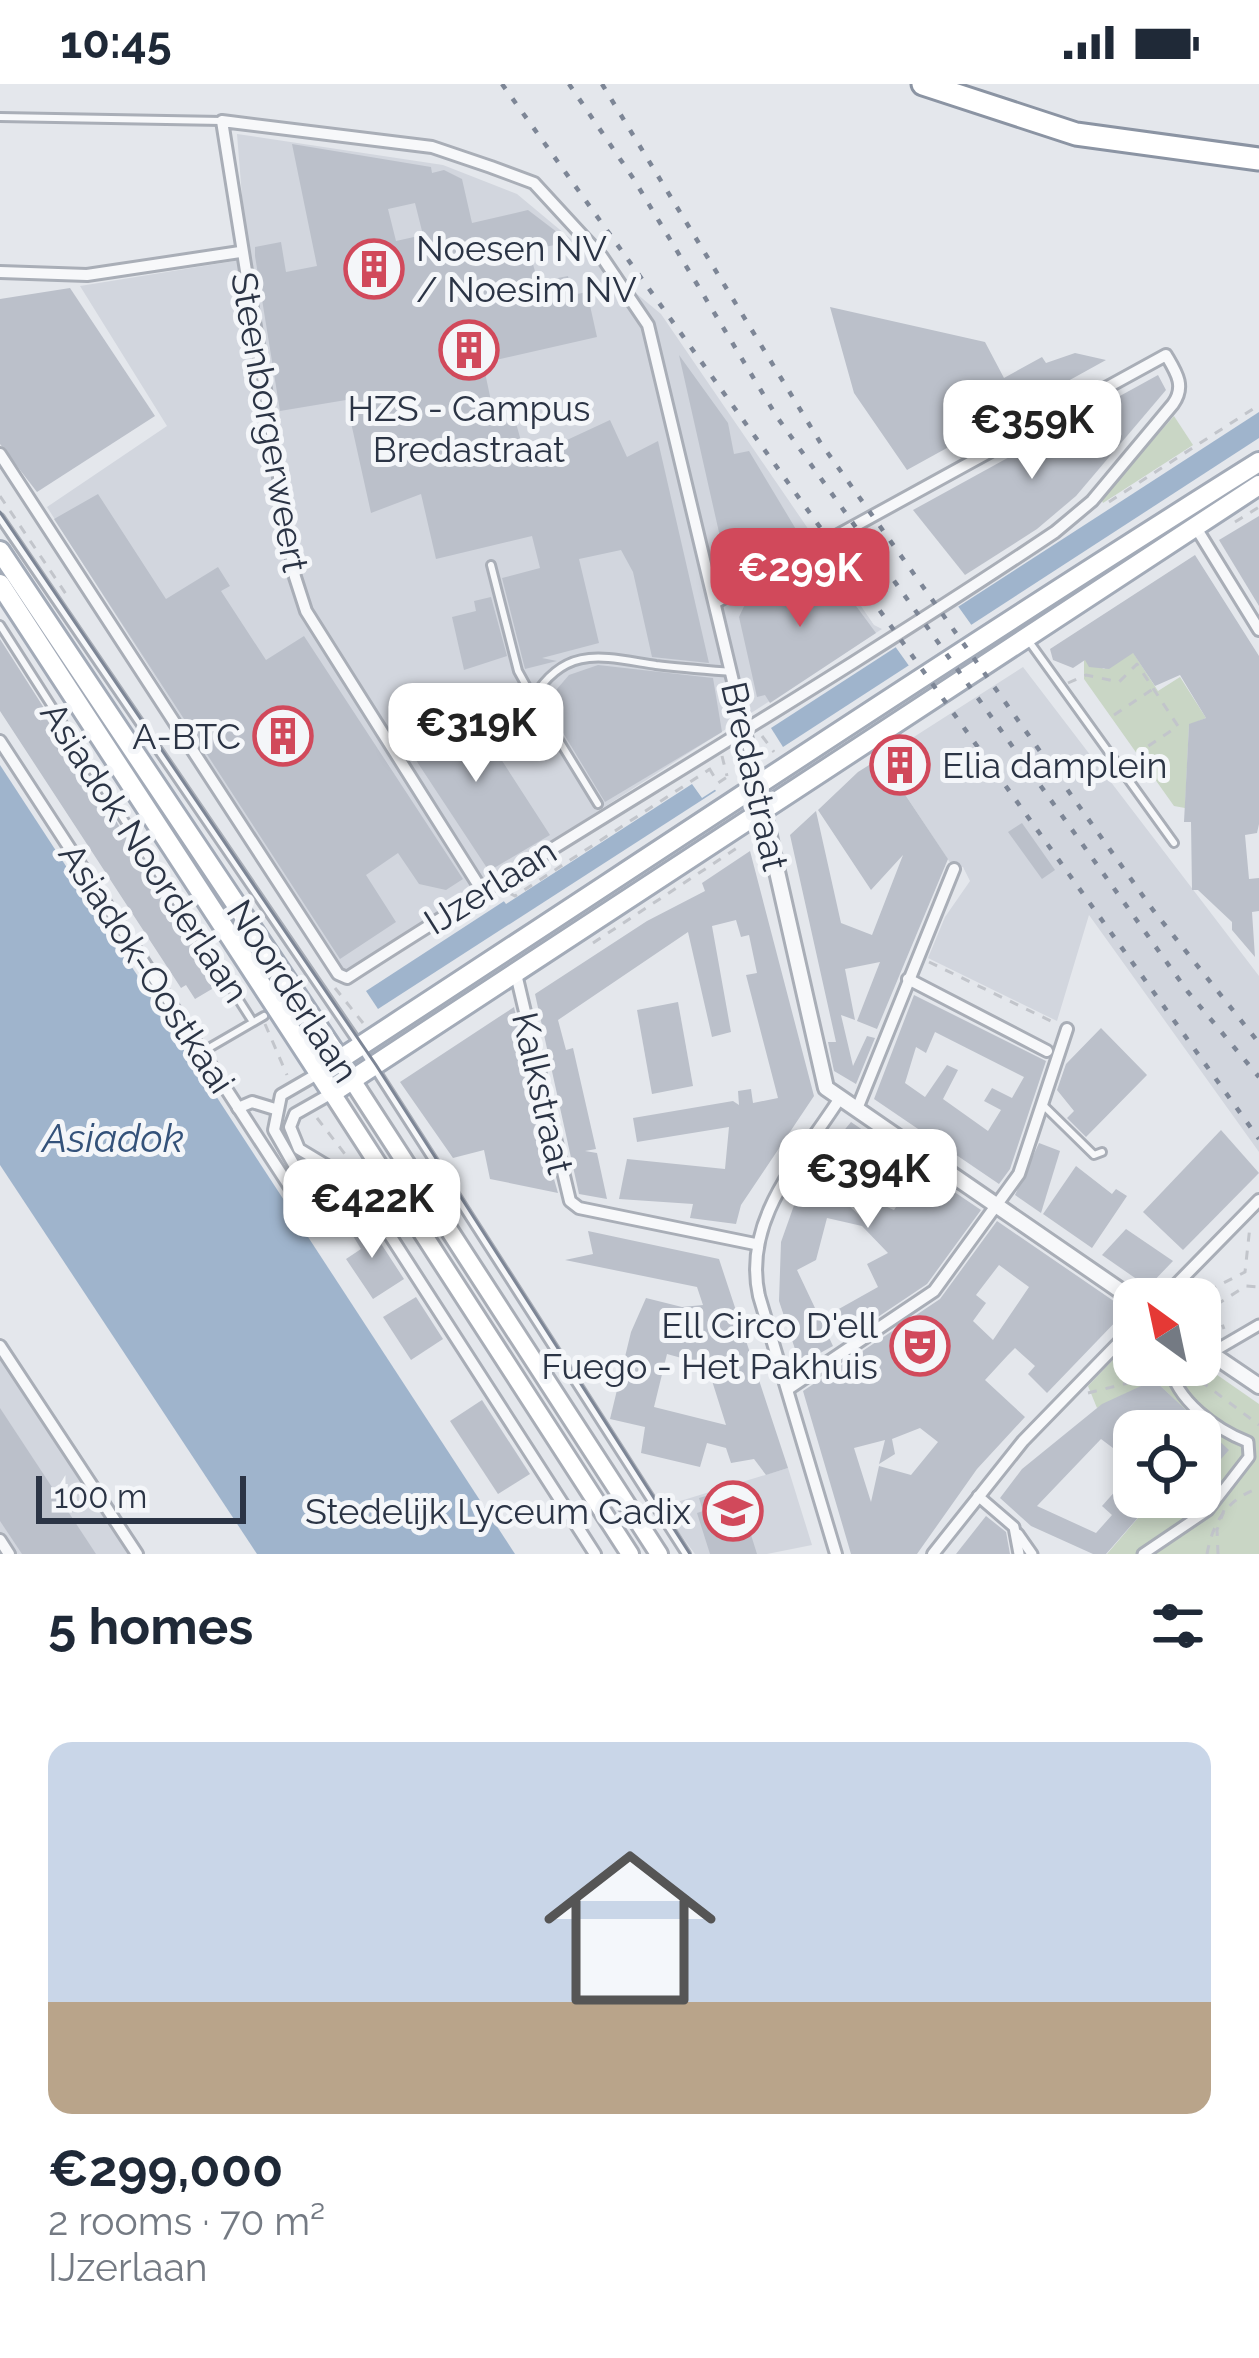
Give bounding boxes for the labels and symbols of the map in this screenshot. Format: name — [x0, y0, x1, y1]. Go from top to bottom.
place label: Noesen NV / Noesim NV — [416, 227, 637, 310]
building icon: Noesen NV / Noesim NV — [343, 238, 405, 300]
street label: Steenborgerweert — [223, 269, 317, 575]
building icon: HZS - Campus Bredastraat — [438, 319, 500, 381]
pin: €359K — [948, 380, 1116, 482]
place label: HZS - Campus Bredastraat — [347, 387, 591, 470]
pin: €299K — [716, 528, 884, 630]
street label: Bredastraat — [713, 678, 797, 874]
pin: €319K — [392, 683, 560, 785]
street label: Asiadok Noorderlaan — [32, 694, 258, 1010]
building icon: A-BTC — [252, 705, 314, 767]
place label: A-BTC — [132, 715, 241, 757]
building icon: Elia damplein — [869, 734, 931, 796]
place label: Elia damplein — [942, 744, 1167, 786]
street label: IJzerlaan — [416, 829, 564, 943]
street label: Asiadok-Oostkaai — [51, 835, 243, 1101]
street label: Noorderlaan — [219, 892, 367, 1090]
street label: Kalkstraat — [504, 1008, 582, 1178]
water label: Asiadok — [40, 1115, 184, 1161]
pin: €394K — [784, 1129, 952, 1231]
pin: €422K — [288, 1159, 456, 1261]
north arrow — [1113, 1278, 1221, 1386]
place label: Ell Circo D'ell Fuego - Het Pakhuis — [541, 1304, 878, 1387]
theatre icon: Ell Circo D'ell Fuego - Het Pakhuis — [889, 1315, 951, 1377]
scale bar — [36, 1470, 246, 1523]
school or university icon: Stedelijk Lyceum Cadix — [702, 1480, 764, 1542]
place label: Stedelijk Lyceum Cadix — [305, 1490, 691, 1532]

